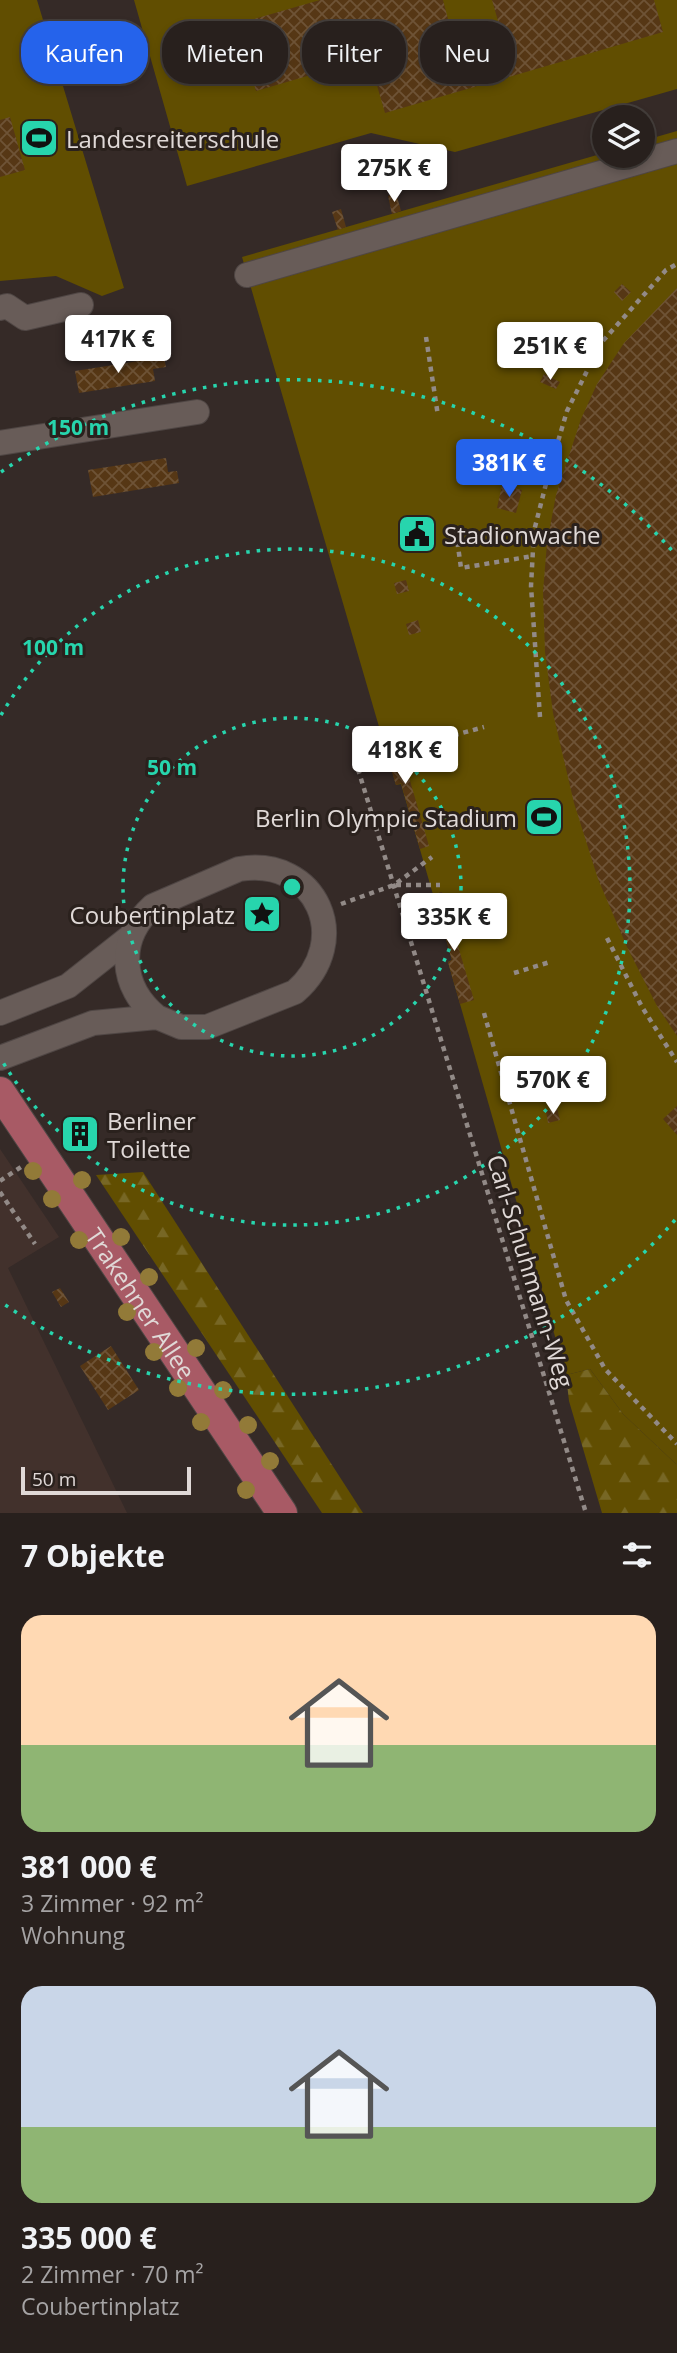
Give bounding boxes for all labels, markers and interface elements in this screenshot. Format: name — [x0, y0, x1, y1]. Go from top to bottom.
chip: Kaufen — [21, 21, 148, 84]
chip: Mieten — [162, 21, 288, 84]
chip: Filter — [302, 21, 406, 84]
chip: Neu — [420, 21, 515, 84]
map controls — [592, 105, 655, 168]
button: layers — [592, 105, 655, 168]
sports icon: Landesreiterschule — [18, 117, 60, 159]
place label: Landesreiterschule — [66, 122, 279, 155]
pin: 275K € — [337, 144, 451, 204]
text: 275K € — [357, 151, 431, 183]
pin: 417K € — [61, 316, 175, 375]
text: 417K € — [81, 322, 155, 354]
pin: 251K € — [493, 322, 607, 382]
text: 251K € — [513, 329, 587, 361]
text: 150 m — [47, 413, 109, 441]
pin: 381K € — [452, 440, 566, 499]
text: 381K € — [472, 446, 546, 478]
public building icon: Stadionwache — [396, 513, 438, 555]
place label: Stadionwache — [444, 518, 601, 551]
text: 100 m — [22, 633, 84, 661]
pin: 418K € — [348, 726, 462, 786]
text: 418K € — [368, 733, 442, 765]
text: 50 m — [147, 753, 197, 781]
sports icon: Berlin Olympic Stadium — [523, 796, 565, 838]
place label: Berlin Olympic Stadium — [255, 801, 517, 834]
centre of rings — [280, 875, 304, 899]
place icon: Coubertinplatz — [241, 893, 283, 935]
pin: 335K € — [397, 894, 511, 953]
place label: Coubertinplatz — [70, 898, 235, 931]
text: 335K € — [417, 900, 491, 932]
pin: 570K € — [496, 1056, 610, 1116]
text: 570K € — [516, 1063, 590, 1095]
place label: Berliner Toilette — [107, 1104, 196, 1165]
building icon: Berliner Toilette — [59, 1113, 101, 1155]
street label: Carl-Schuhmann-Weg — [480, 1150, 582, 1392]
street label: Trakehner Allee — [79, 1221, 204, 1385]
scale bar — [21, 1464, 191, 1496]
text: 50 m — [32, 1466, 76, 1492]
text: 7 Objekte — [21, 1535, 165, 1576]
icon: filters — [618, 1536, 656, 1574]
icon: home — [276, 1660, 402, 1786]
text: 381 000 € — [21, 1846, 157, 1887]
text: 3 Zimmer · 92 m² — [21, 1887, 204, 1919]
text: Wohnung — [21, 1919, 125, 1951]
icon: home — [276, 2031, 402, 2157]
text: 335 000 € — [21, 2217, 157, 2258]
text: 2 Zimmer · 70 m² — [21, 2258, 204, 2290]
text: Coubertinplatz — [21, 2290, 180, 2322]

